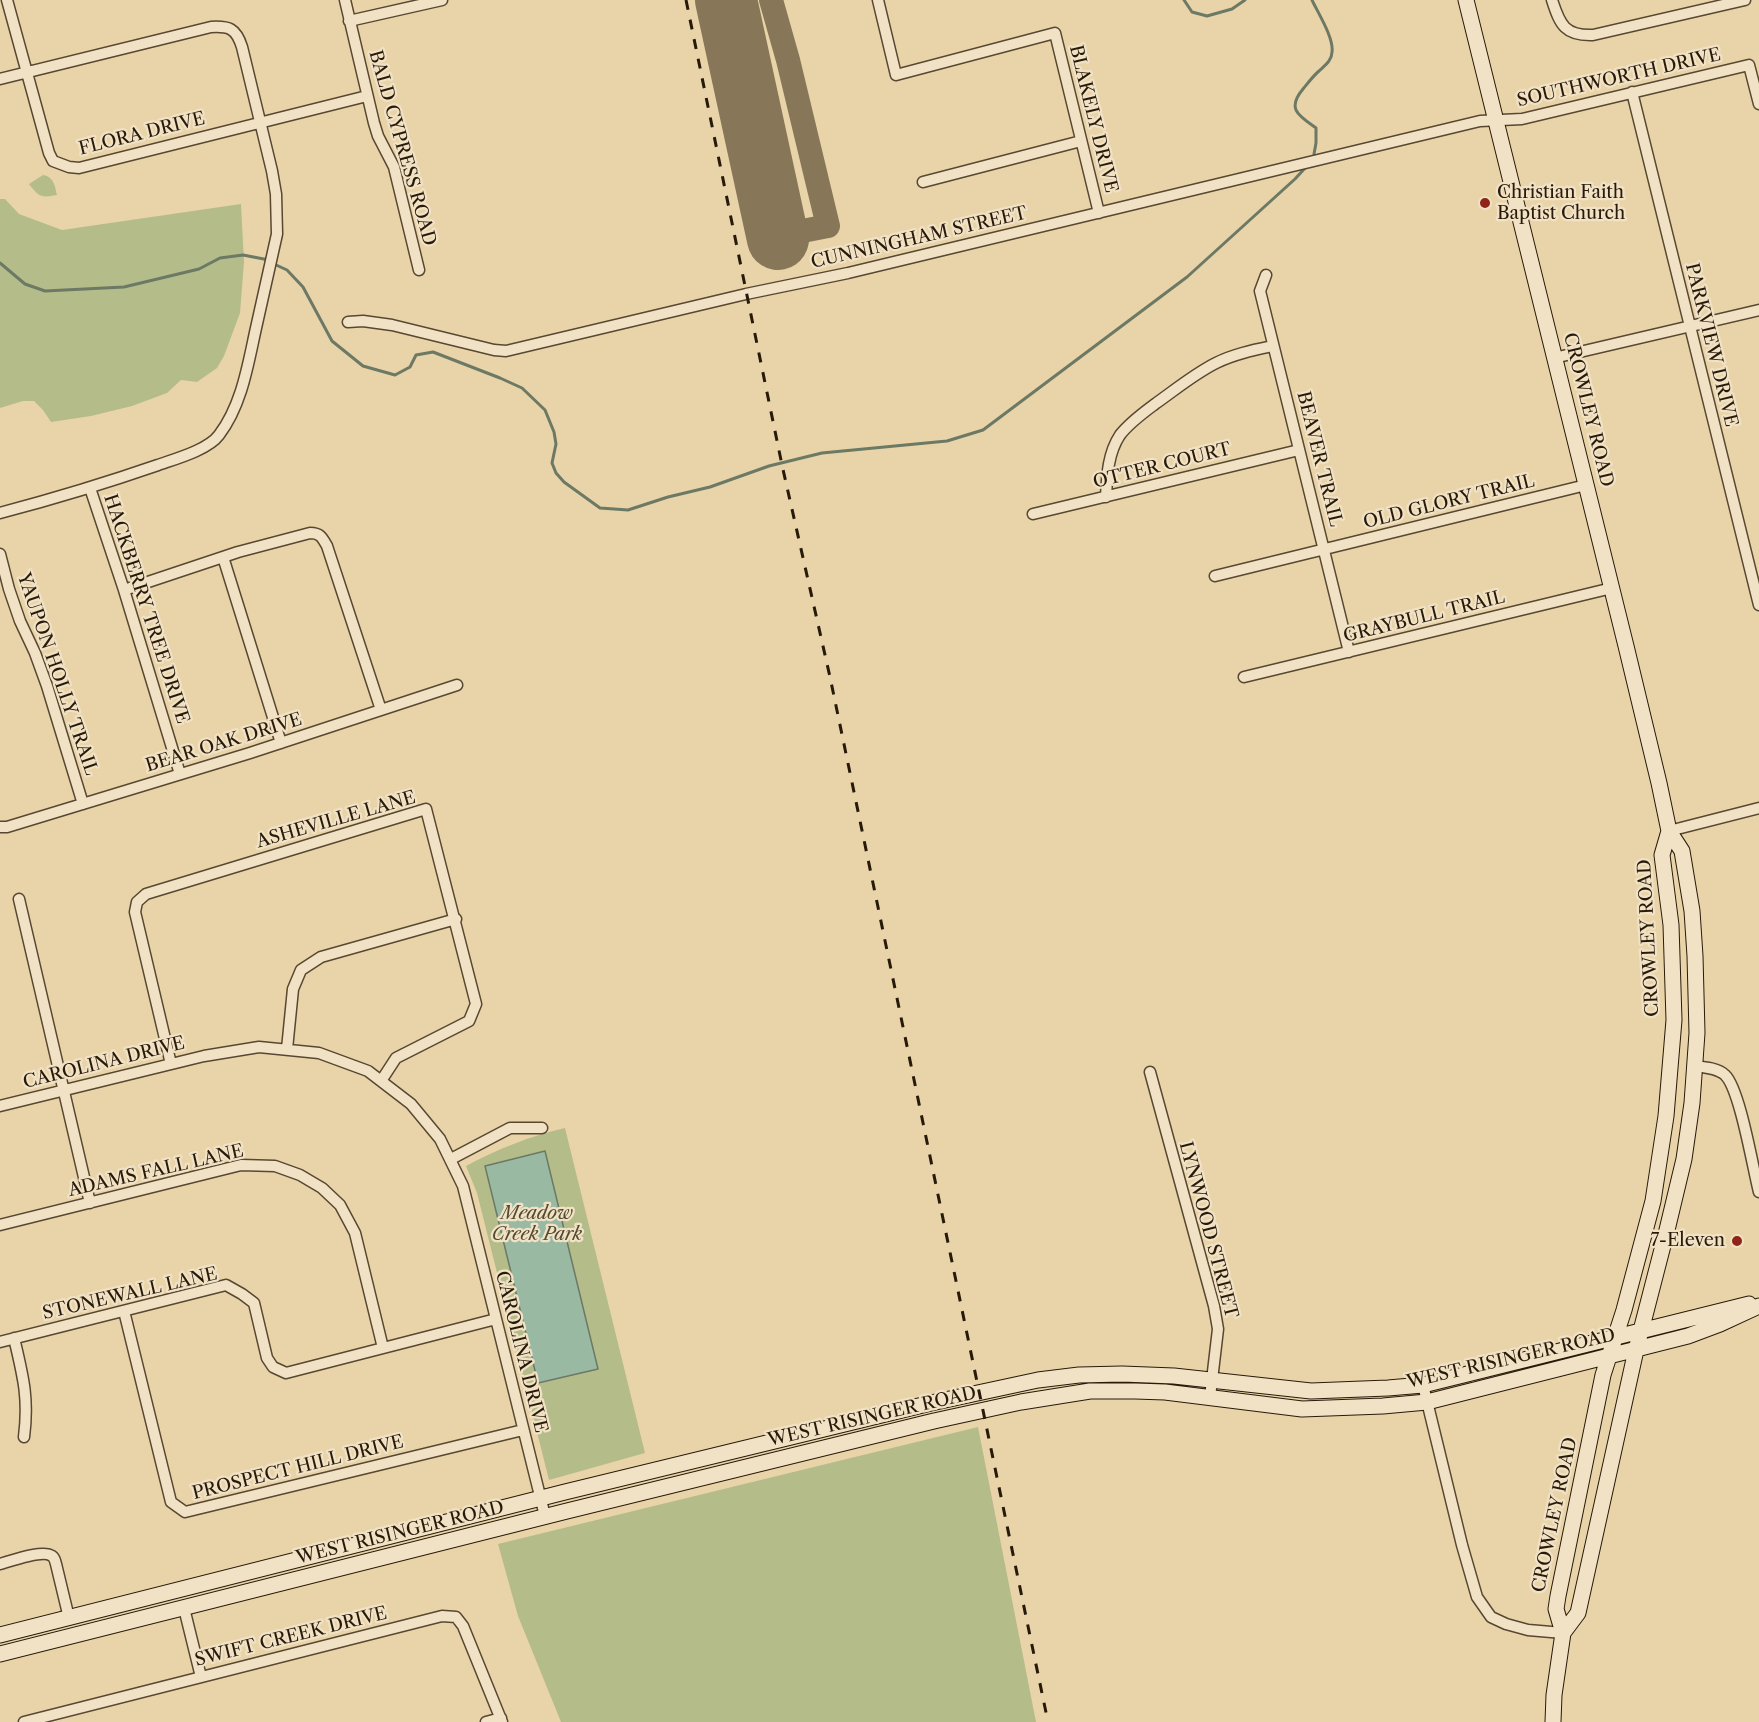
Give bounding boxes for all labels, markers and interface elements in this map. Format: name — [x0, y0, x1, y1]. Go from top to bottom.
street label: BLAKELY DRIVE — [1064, 43, 1122, 195]
street label: SOUTHWORTH DRIVE — [1515, 44, 1723, 112]
street label: BALD CYPRESS ROAD — [364, 48, 440, 248]
street label: FLORA DRIVE — [77, 108, 207, 160]
place label: Christian Faith Baptist Church — [1497, 182, 1625, 224]
marker: Christian Faith Baptist Church — [1478, 196, 1492, 210]
street label: CUNNINGHAM STREET — [809, 203, 1029, 273]
street label: PARKVIEW DRIVE — [1680, 261, 1742, 429]
street label: CROWLEY ROAD — [1558, 331, 1618, 489]
street label: BEAVER TRAIL — [1292, 389, 1346, 529]
street label: OTTER COURT — [1091, 438, 1233, 494]
street label: OLD GLORY TRAIL — [1361, 470, 1537, 534]
street label: HACKBERRY TREE DRIVE — [99, 491, 193, 727]
street label: YAUPON HOLLY TRAIL — [12, 570, 102, 778]
street label: GRAYBULL TRAIL — [1341, 586, 1507, 648]
street label: BEAR OAK DRIVE — [143, 709, 305, 777]
street label: ASHEVILLE LANE — [254, 787, 418, 853]
street label: CROWLEY ROAD — [1634, 859, 1664, 1017]
street label: CAROLINA DRIVE — [21, 1032, 187, 1094]
street label: LYNWOOD STREET — [1174, 1139, 1242, 1321]
street label: ADAMS FALL LANE — [66, 1140, 246, 1202]
park label: Meadow Creek Park — [492, 1203, 582, 1246]
place label: 7-Eleven — [1650, 1230, 1725, 1252]
marker: 7-Eleven — [1730, 1234, 1744, 1248]
street label: STONEWALL LANE — [40, 1263, 220, 1325]
street label: CAROLINA DRIVE — [490, 1269, 552, 1435]
street label: WEST RISINGER ROAD — [1405, 1324, 1617, 1394]
street label: WEST RISINGER ROAD — [766, 1382, 978, 1452]
street label: PROSPECT HILL DRIVE — [190, 1431, 406, 1505]
street label: CROWLEY ROAD — [1528, 1435, 1582, 1595]
street label: WEST RISINGER ROAD — [294, 1497, 506, 1569]
street label: SWIFT CREEK DRIVE — [193, 1603, 389, 1671]

